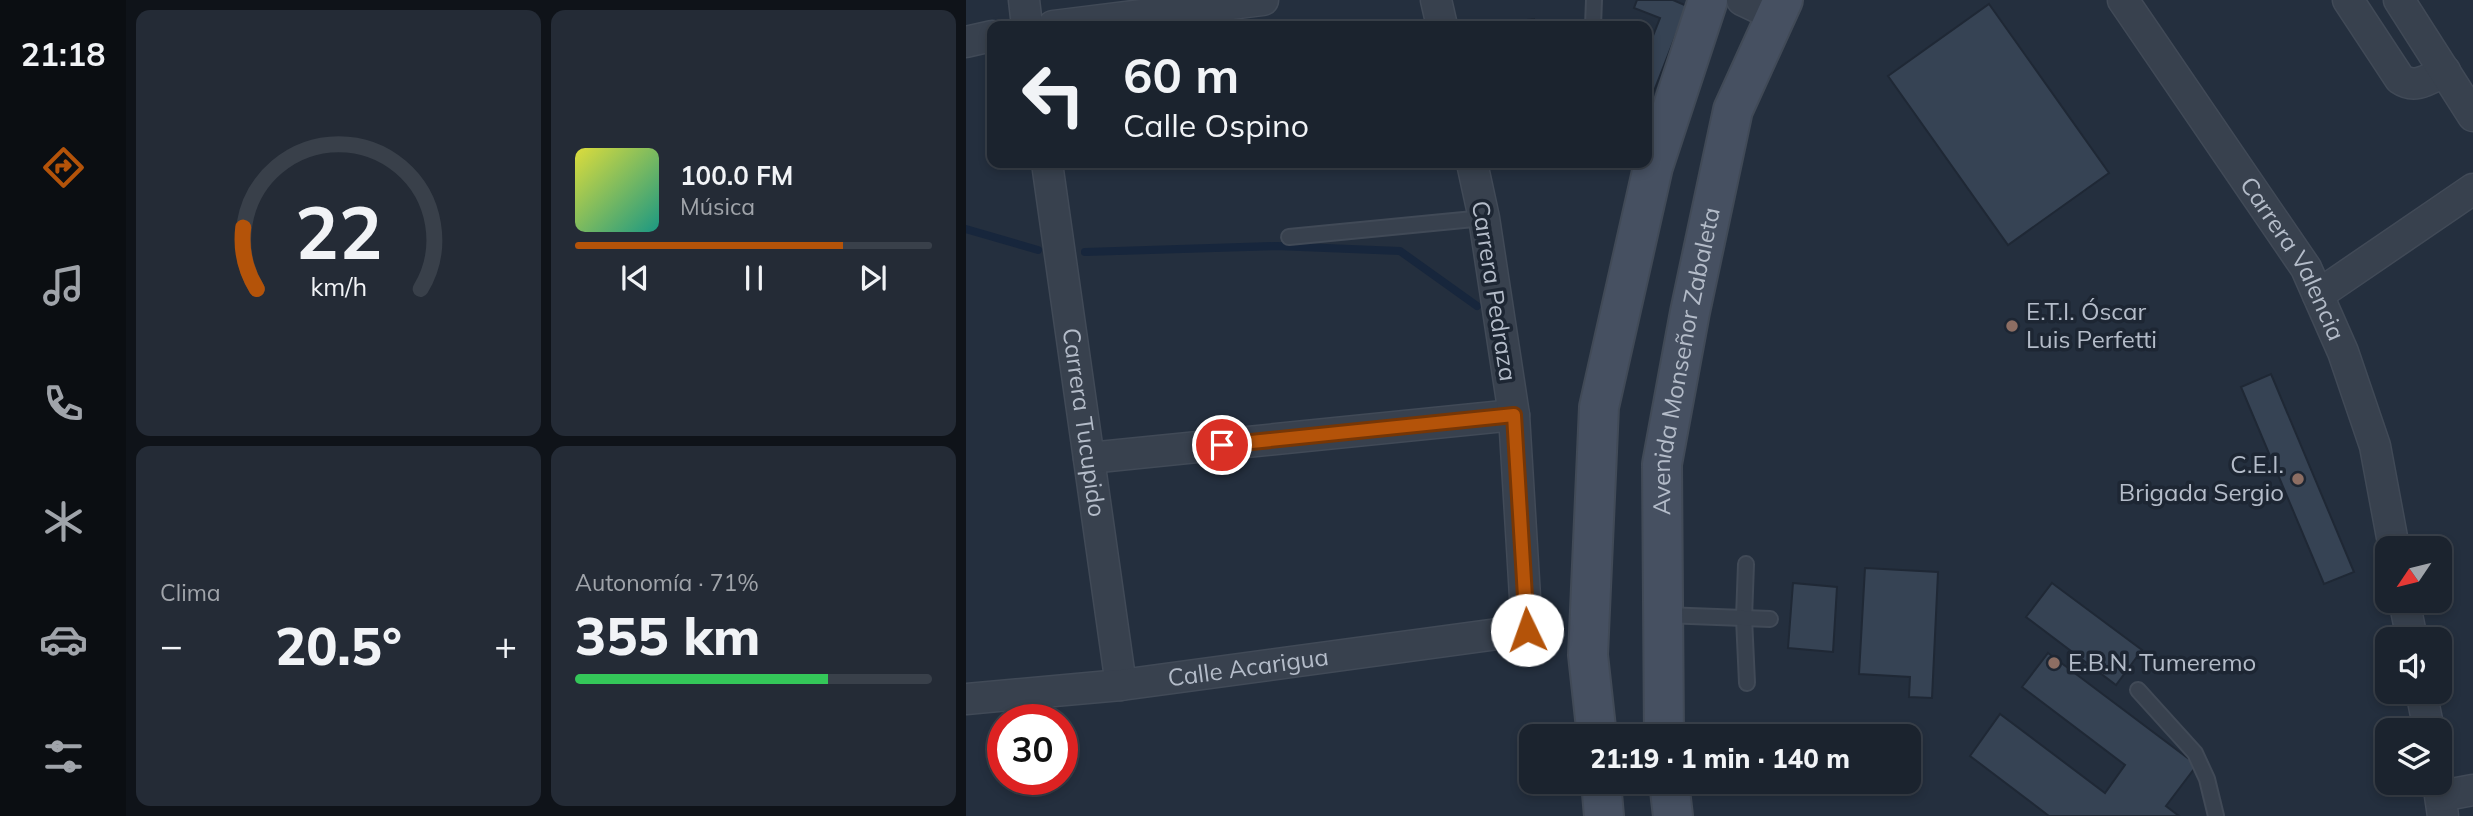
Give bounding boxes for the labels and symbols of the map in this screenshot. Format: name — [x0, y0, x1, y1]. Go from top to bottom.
street label: Carrera Valencia — [2234, 171, 2352, 345]
street label: Carrera Pedraza — [1466, 198, 1524, 383]
street label: Avenida Monseñor Zabaleta — [1646, 204, 1726, 515]
place label: E.T.I. Óscar Luis Perfetti — [2026, 296, 2157, 354]
marker: E.T.I. Óscar Luis Perfetti — [2004, 318, 2020, 334]
street label: Carrera Tucupido — [1057, 326, 1113, 519]
pin — [1192, 415, 1252, 475]
place label: C.E.I. Brigada Sergio — [2119, 449, 2284, 507]
marker: C.E.I. Brigada Sergio — [2290, 471, 2306, 487]
north arrow — [2375, 536, 2452, 612]
position arrow — [1490, 593, 1564, 667]
street label: Calle Acarigua — [1166, 641, 1330, 693]
place label: E.B.N. Tumeremo — [2068, 647, 2256, 677]
marker: E.B.N. Tumeremo — [2046, 655, 2062, 671]
speed limit sign: 30 — [987, 704, 1078, 795]

